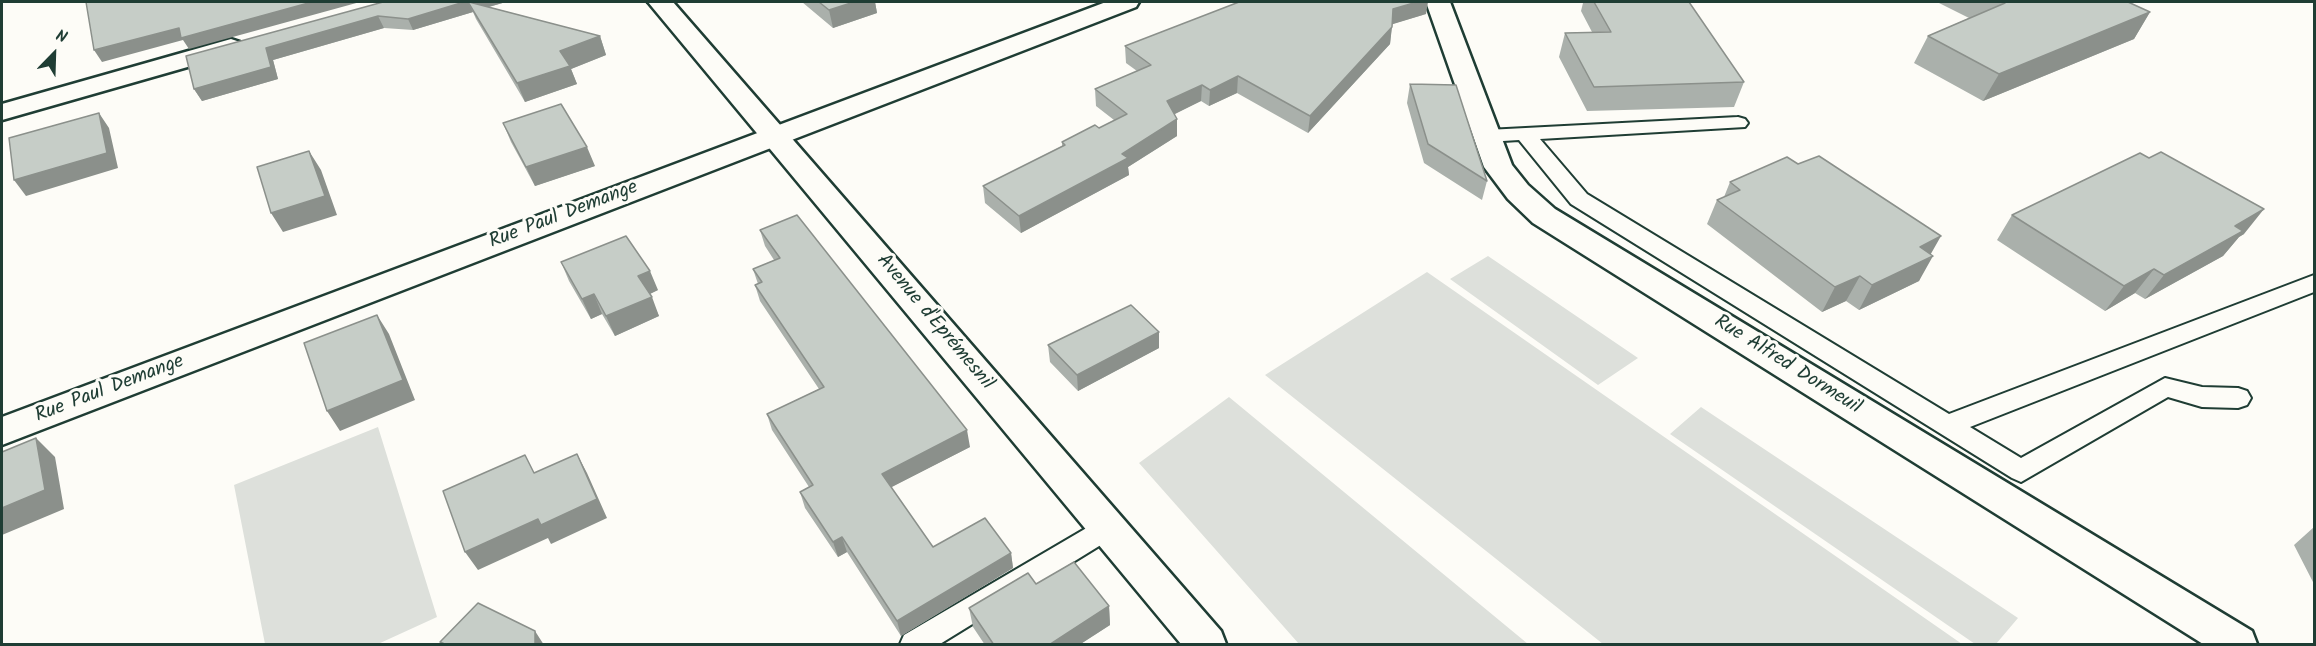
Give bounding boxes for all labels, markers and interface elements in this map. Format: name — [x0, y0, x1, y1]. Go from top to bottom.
text: N — [52, 23, 71, 50]
north arrow — [24, 24, 84, 84]
street label: Rue Paul Demange — [486, 177, 642, 255]
street label: Avenue d'Eprémesnil — [870, 250, 998, 396]
street label: Rue Alfred Dormeuil — [1709, 311, 1865, 421]
street label: Rue Paul Demange — [32, 351, 188, 429]

